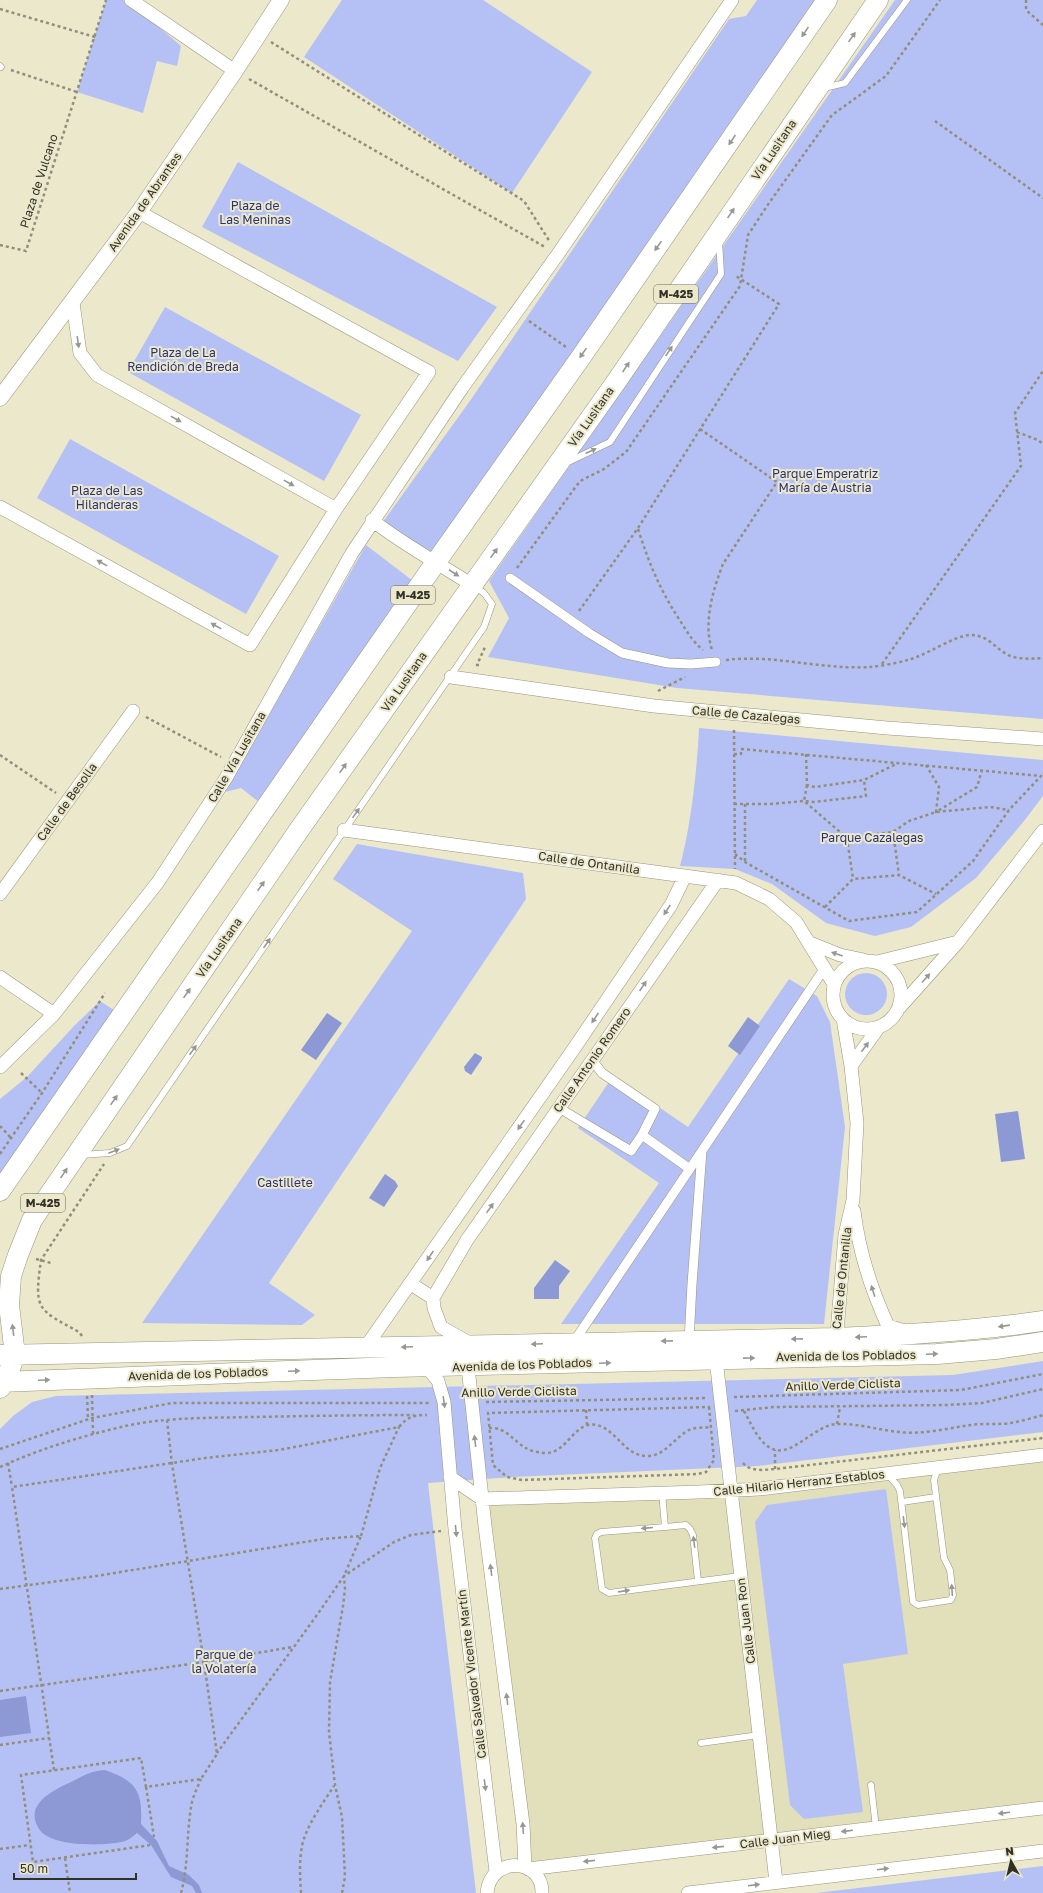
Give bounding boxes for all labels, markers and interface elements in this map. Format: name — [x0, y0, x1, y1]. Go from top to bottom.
one-way arrow — [801, 27, 809, 37]
one-way arrow — [848, 31, 856, 42]
street label: Vía Lusitana — [748, 116, 799, 183]
street label: Plaza de Vulcano — [16, 132, 61, 230]
one-way arrow — [728, 134, 736, 145]
street label: Avenida de Abrantes — [105, 149, 185, 254]
park label: Plaza de Las Meninas — [219, 198, 291, 227]
one-way arrow — [727, 208, 735, 219]
one-way arrow — [654, 241, 662, 252]
road number: M-425 — [654, 285, 698, 303]
one-way arrow — [75, 336, 81, 348]
park label: Plaza de La Rendición de Breda — [127, 345, 239, 374]
one-way arrow — [666, 345, 673, 357]
one-way arrow — [579, 348, 587, 359]
one-way arrow — [622, 362, 630, 372]
street label: Vía Lusitana — [564, 384, 617, 450]
one-way arrow — [170, 416, 182, 423]
one-way arrow — [585, 448, 596, 454]
park label: Parque Emperatriz María de Austria — [772, 466, 878, 495]
one-way arrow — [284, 480, 295, 487]
park label: Plaza de Las Hilanderas — [71, 483, 143, 512]
one-way arrow — [490, 548, 498, 558]
one-way arrow — [96, 560, 108, 567]
one-way arrow — [449, 569, 459, 577]
road number: M-425 — [391, 586, 435, 604]
one-way arrow — [210, 623, 222, 629]
street label: Vía Lusitana — [377, 649, 430, 715]
street label: Calle de Cazalegas — [691, 702, 801, 727]
street label: Calle Vía Lusitana — [204, 709, 269, 805]
street label: Calle de Besolla — [33, 760, 100, 844]
one-way arrow — [339, 763, 347, 773]
one-way arrow — [352, 808, 360, 818]
park label: Parque Cazalegas — [821, 830, 923, 845]
street label: Calle de Ontanilla — [537, 848, 641, 877]
one-way arrow — [257, 881, 265, 891]
one-way arrow — [663, 905, 671, 915]
street label: Vía Lusitana — [192, 915, 245, 981]
one-way arrow — [263, 938, 271, 948]
one-way arrow — [831, 950, 843, 956]
one-way arrow — [921, 973, 930, 983]
one-way arrow — [639, 981, 647, 991]
one-way arrow — [183, 988, 191, 998]
street label: Calle Antonio Romero — [550, 1004, 634, 1115]
one-way arrow — [591, 1013, 599, 1023]
one-way arrow — [861, 1041, 869, 1052]
one-way arrow — [189, 1045, 197, 1055]
one-way arrow — [110, 1095, 118, 1106]
one-way arrow — [517, 1120, 525, 1130]
one-way arrow — [108, 1148, 120, 1154]
one-way arrow — [60, 1167, 68, 1178]
park label: Castillete — [257, 1175, 313, 1190]
road number: M-425 — [21, 1194, 65, 1212]
one-way arrow — [486, 1203, 494, 1213]
street label: Calle de Ontanilla — [829, 1226, 854, 1330]
one-way arrow — [426, 1251, 433, 1262]
one-way arrow — [870, 1285, 876, 1297]
one-way arrow — [998, 1323, 1010, 1329]
one-way arrow — [10, 1324, 16, 1336]
one-way arrow — [854, 1334, 867, 1340]
one-way arrow — [790, 1336, 803, 1342]
one-way arrow — [660, 1338, 673, 1344]
one-way arrow — [530, 1341, 543, 1347]
one-way arrow — [400, 1344, 413, 1350]
street label: Avenida de los Poblados — [776, 1347, 916, 1364]
one-way arrow — [925, 1350, 938, 1357]
street label: Avenida de los Poblados — [452, 1355, 592, 1374]
one-way arrow — [743, 1355, 756, 1361]
one-way arrow — [599, 1359, 611, 1366]
street label: Avenida de los Poblados — [128, 1364, 268, 1383]
one-way arrow — [288, 1367, 300, 1374]
street label: Anillo Verde Ciclista — [785, 1375, 901, 1394]
one-way arrow — [38, 1376, 50, 1383]
street label: Anillo Verde Ciclista — [461, 1383, 577, 1400]
one-way arrow — [441, 1395, 447, 1408]
one-way arrow — [472, 1435, 479, 1447]
street label: Calle Hilario Herranz Establos — [713, 1466, 885, 1499]
one-way arrow — [901, 1516, 907, 1528]
one-way arrow — [452, 1525, 459, 1537]
one-way arrow — [641, 1525, 653, 1532]
one-way arrow — [691, 1536, 697, 1548]
one-way arrow — [487, 1564, 494, 1576]
street label: Calle Juan Ron — [733, 1577, 758, 1665]
one-way arrow — [949, 1584, 956, 1596]
one-way arrow — [618, 1588, 630, 1594]
street label: Calle Salvador Vicente Martín — [454, 1589, 489, 1759]
park label: Parque de la Volatería — [191, 1647, 257, 1676]
one-way arrow — [504, 1693, 510, 1705]
one-way arrow — [482, 1779, 489, 1791]
one-way arrow — [998, 1810, 1010, 1816]
one-way arrow — [519, 1822, 526, 1834]
street label: Calle Juan Mieg — [739, 1825, 831, 1852]
one-way arrow — [841, 1828, 853, 1835]
north arrow — [991, 1841, 1031, 1881]
one-way arrow — [712, 1844, 724, 1850]
text: N — [1004, 1844, 1015, 1858]
scale bar — [14, 1855, 136, 1881]
one-way arrow — [583, 1858, 595, 1865]
text: 50 m — [20, 1861, 48, 1876]
one-way arrow — [877, 1866, 889, 1873]
one-way arrow — [748, 1882, 760, 1888]

